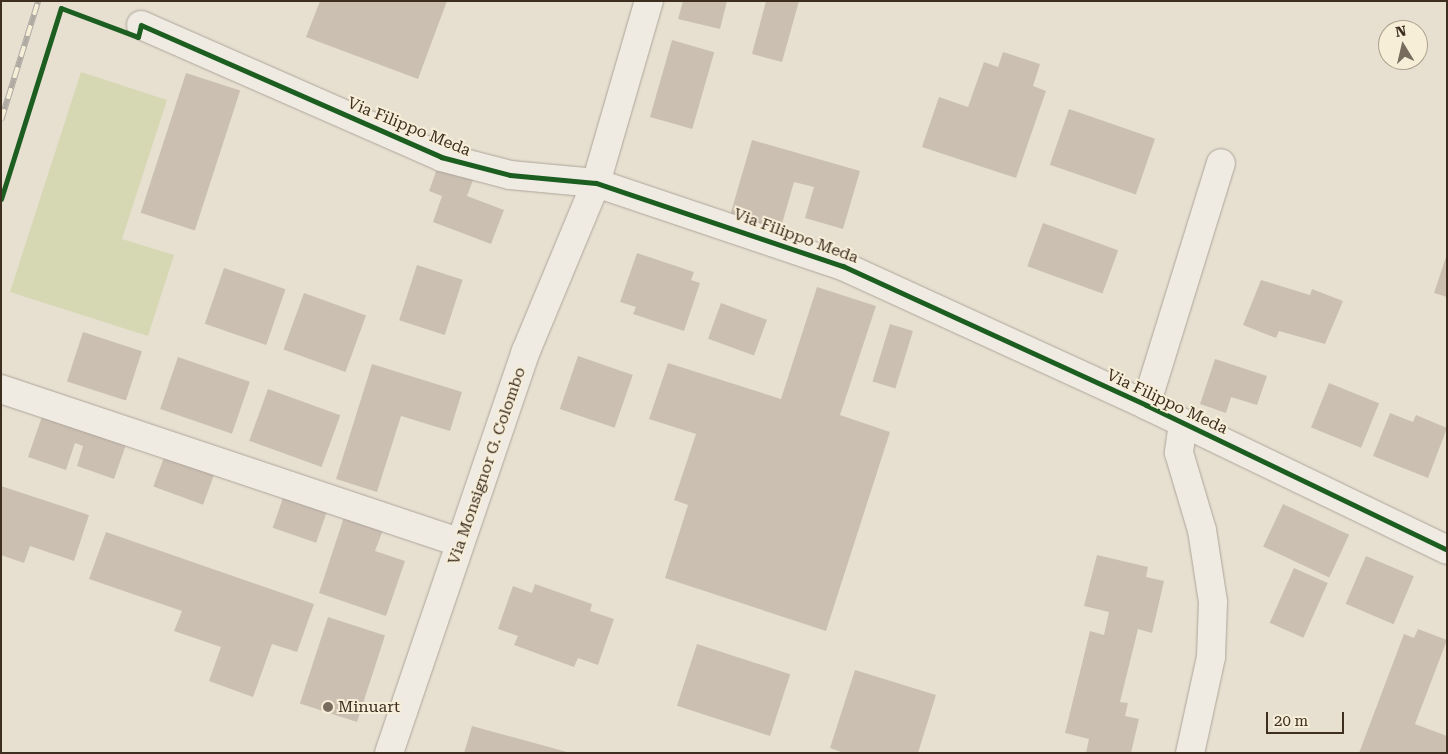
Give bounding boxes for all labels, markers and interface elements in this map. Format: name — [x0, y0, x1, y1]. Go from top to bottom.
north arrow — [1378, 20, 1428, 70]
text: N — [1394, 22, 1407, 40]
street label: Via Filippo Meda — [344, 93, 474, 161]
street label: Via Filippo Meda — [731, 205, 861, 267]
street label: Via Monsignor G. Colombo — [444, 365, 530, 567]
street label: Via Filippo Meda — [1103, 366, 1231, 438]
place label: Minuart — [338, 697, 400, 717]
marker: Minuart — [322, 701, 334, 713]
scale bar — [1268, 702, 1346, 734]
text: 20 m — [1274, 712, 1308, 730]

